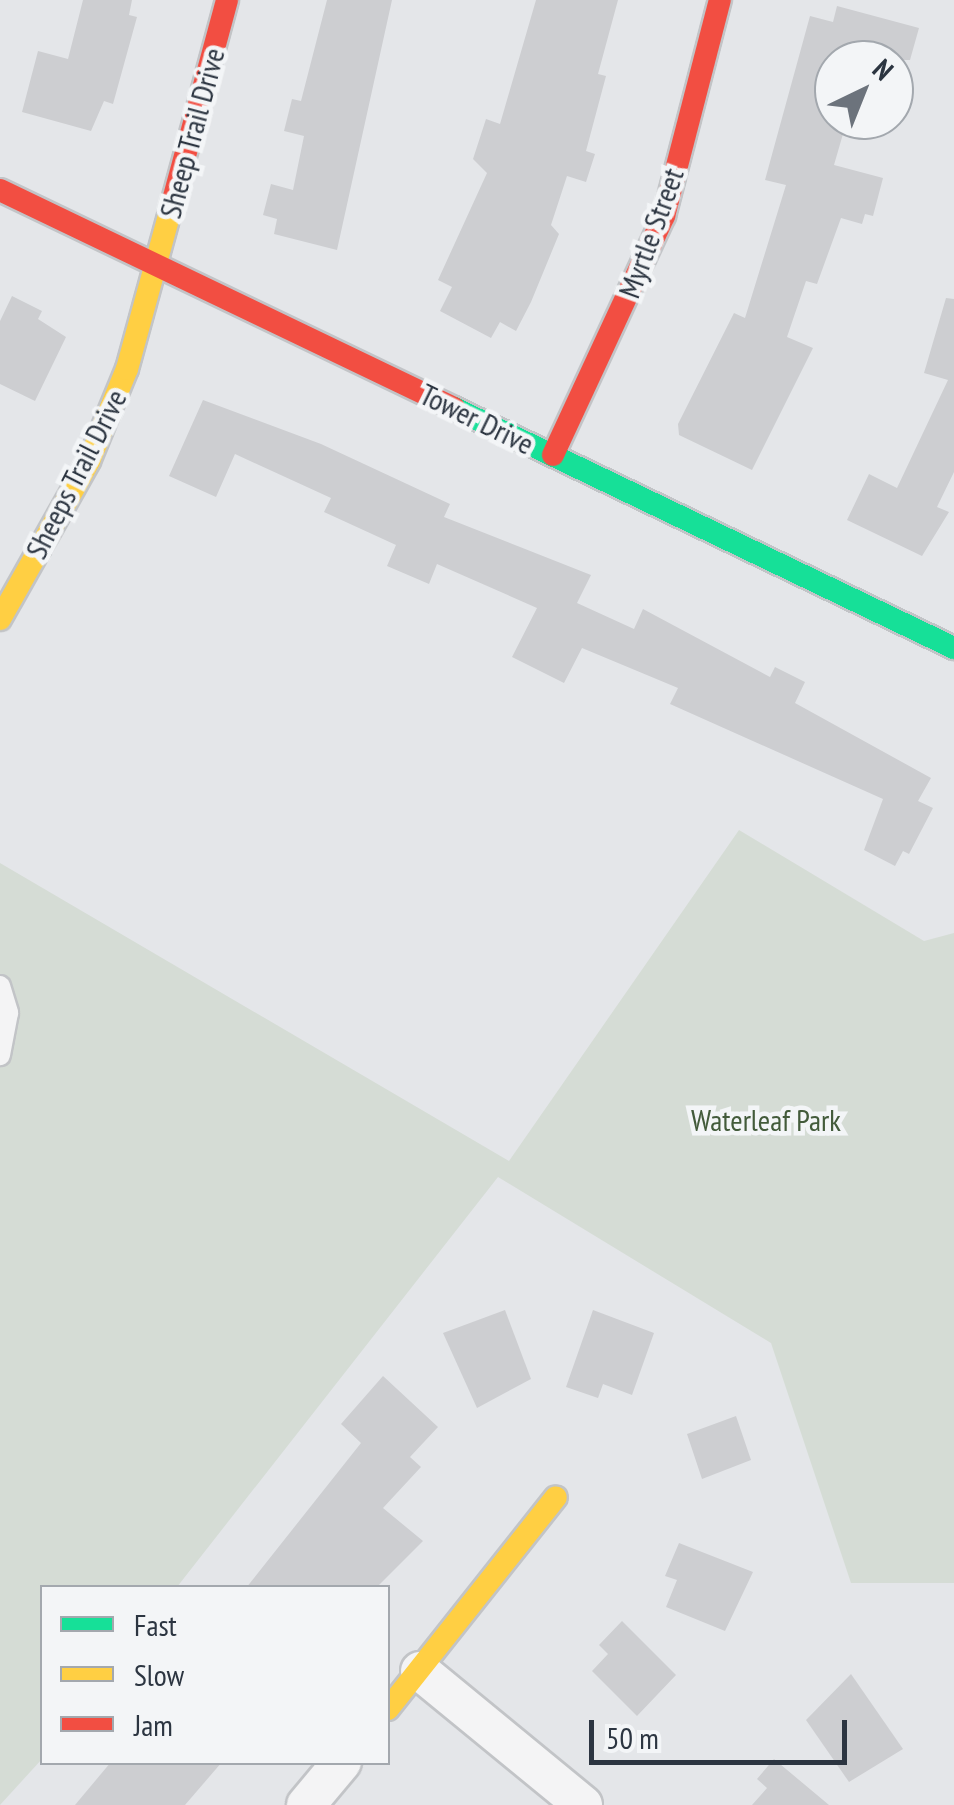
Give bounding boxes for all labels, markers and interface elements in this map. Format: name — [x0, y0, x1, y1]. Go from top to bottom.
north arrow — [814, 40, 914, 140]
street label: Sheep Trail Drive — [152, 44, 232, 222]
text: N — [865, 50, 902, 88]
street label: Myrtle Street — [611, 163, 691, 303]
street label: Tower Drive — [414, 376, 540, 462]
street label: Sheeps Trail Drive — [18, 383, 134, 565]
park label: Waterleaf Park — [691, 1102, 841, 1138]
legend — [40, 1585, 390, 1765]
text: Fast — [134, 1605, 177, 1644]
text: Slow — [134, 1655, 184, 1694]
scale bar — [594, 1700, 852, 1762]
text: Jam — [134, 1705, 173, 1744]
text: 50 m — [606, 1718, 659, 1757]

